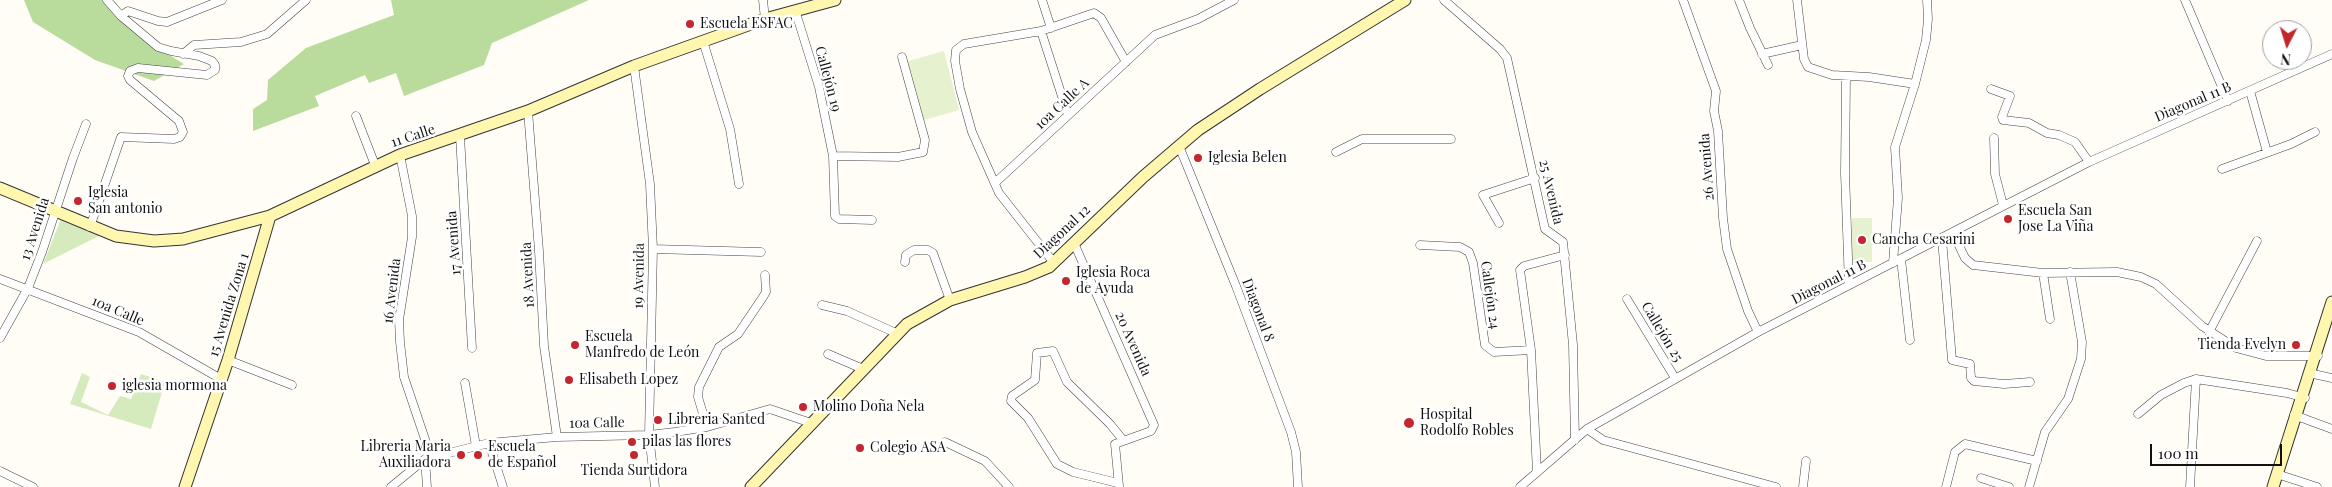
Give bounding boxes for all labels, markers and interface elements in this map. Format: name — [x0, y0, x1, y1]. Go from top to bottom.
place label: Escuela ESFAC — [700, 16, 793, 32]
marker: Escuela ESFAC — [684, 18, 696, 30]
north arrow — [2262, 20, 2312, 70]
street label: Callejón 19 — [811, 44, 845, 114]
text: N — [2280, 50, 2292, 69]
street label: 10a Calle A — [1031, 75, 1093, 133]
street label: Diagonal 11 B — [2152, 78, 2234, 126]
street label: 11 Calle — [389, 121, 437, 151]
street label: 26 Avenida — [1696, 133, 1718, 201]
place label: Iglesia Belen — [1208, 150, 1287, 166]
marker: Iglesia Belen — [1192, 152, 1204, 164]
street label: 25 Avenida — [1535, 158, 1567, 226]
place label: Iglesia San antonio — [88, 185, 162, 218]
marker: Iglesia San antonio — [72, 195, 84, 207]
street label: 13 Avenida — [17, 196, 53, 262]
street label: Diagonal 12 — [1030, 202, 1094, 262]
place label: Escuela San Jose La Viña — [2018, 203, 2093, 236]
street label: 17 Avenida — [443, 210, 465, 276]
marker: Escuela San Jose La Viña — [2002, 213, 2014, 225]
place label: Cancha Cesarini — [1872, 232, 1975, 248]
marker: Cancha Cesarini — [1856, 234, 1868, 246]
street label: 18 Avenida — [518, 242, 538, 308]
street label: 19 Avenida — [630, 243, 648, 309]
street label: 15 Avenida Zona 1 — [205, 251, 253, 359]
street label: Diagonal 11 B — [1789, 256, 1869, 308]
street label: 16 Avenida — [380, 257, 404, 325]
street label: Callejón 24 — [1477, 260, 1503, 330]
place label: Iglesia Roca de Ayuda — [1076, 265, 1150, 298]
marker: Iglesia Roca de Ayuda — [1060, 275, 1072, 287]
street label: Diagonal 8 — [1238, 276, 1278, 344]
street label: 10a Calle — [89, 292, 147, 330]
street label: Callejón 25 — [1637, 299, 1687, 365]
street label: 20 Avenida — [1111, 309, 1155, 379]
place label: Escuela Manfredo de León — [585, 329, 699, 362]
place label: Tienda Evelyn — [2197, 337, 2286, 353]
marker: Escuela Manfredo de León — [569, 339, 581, 351]
marker: Tienda Evelyn — [2290, 339, 2302, 351]
place label: Elisabeth Lopez — [579, 372, 678, 388]
marker: Elisabeth Lopez — [563, 374, 575, 386]
place label: iglesia mormona — [122, 378, 227, 394]
marker: iglesia mormona — [106, 380, 118, 392]
place label: Molino Doña Nela — [813, 399, 924, 415]
marker: Molino Doña Nela — [797, 401, 809, 413]
place label: Hospital Rodolfo Robles — [1420, 407, 1514, 440]
place label: Libreria Santed — [668, 412, 765, 428]
street label: 10a Calle — [569, 414, 625, 432]
marker: Libreria Santed — [652, 414, 664, 426]
marker: Hospital Rodolfo Robles — [1402, 416, 1416, 430]
place label: pilas las flores — [642, 434, 731, 450]
scale bar — [2152, 434, 2284, 466]
marker: pilas las flores — [626, 436, 638, 448]
place label: Libreria Maria Auxiliadora — [361, 439, 451, 472]
place label: Escuela de Español — [488, 439, 556, 472]
place label: Colegio ASA — [870, 440, 946, 456]
marker: Colegio ASA — [854, 442, 866, 454]
text: 100 m — [2158, 443, 2199, 463]
marker: Libreria Maria Auxiliadora — [455, 449, 467, 461]
marker: Escuela de Español — [472, 449, 484, 461]
marker: Tienda Surtidora — [628, 449, 640, 461]
place label: Tienda Surtidora — [581, 463, 687, 479]

